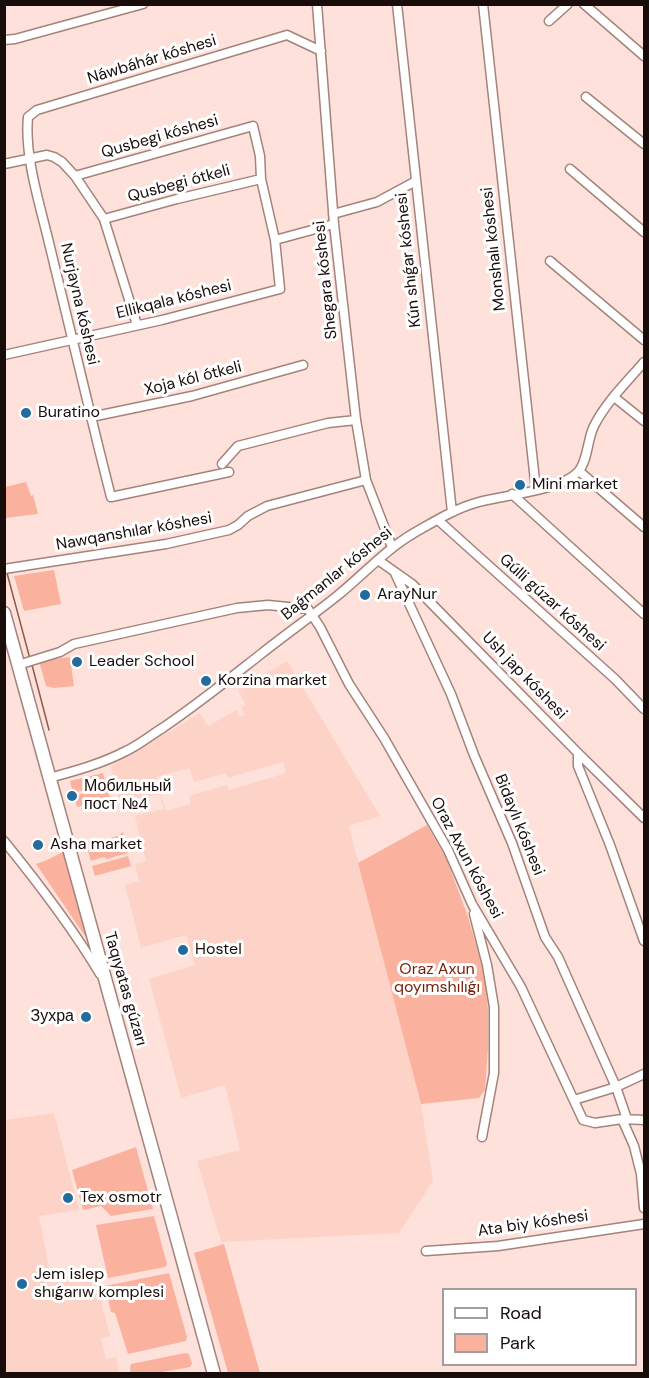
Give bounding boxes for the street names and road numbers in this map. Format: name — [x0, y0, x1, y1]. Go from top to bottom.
street label: Náwbáhár kóshesi — [85, 31, 219, 89]
street label: Qusbegi kóshesi — [99, 111, 221, 163]
street label: Qusbegi ótkeli — [126, 161, 232, 207]
street label: Monshalı kóshesi — [478, 186, 510, 312]
street label: Kún shıǵar kóshesi — [392, 192, 426, 328]
street label: Shegara kóshesi — [310, 220, 342, 340]
street label: Nurjayna kóshesi — [56, 241, 102, 367]
street label: Ellikqala kóshesi — [114, 276, 234, 324]
street label: Xoja kól ótkeli — [142, 358, 244, 400]
street label: Nawqanshılar kóshesi — [55, 509, 213, 555]
street label: Baǵmanlar kóshesi — [278, 523, 396, 625]
street label: Gúlli gúzar kóshesi — [495, 550, 609, 656]
street label: Ush jap kóshesi — [477, 628, 571, 724]
street label: Bidaylı kóshesi — [490, 772, 548, 878]
street label: Oraz Axun kóshesi — [426, 794, 506, 922]
street label: Taqıyatas gúzarı — [100, 930, 150, 1048]
street label: Ata biy kóshesi — [477, 1207, 589, 1241]

